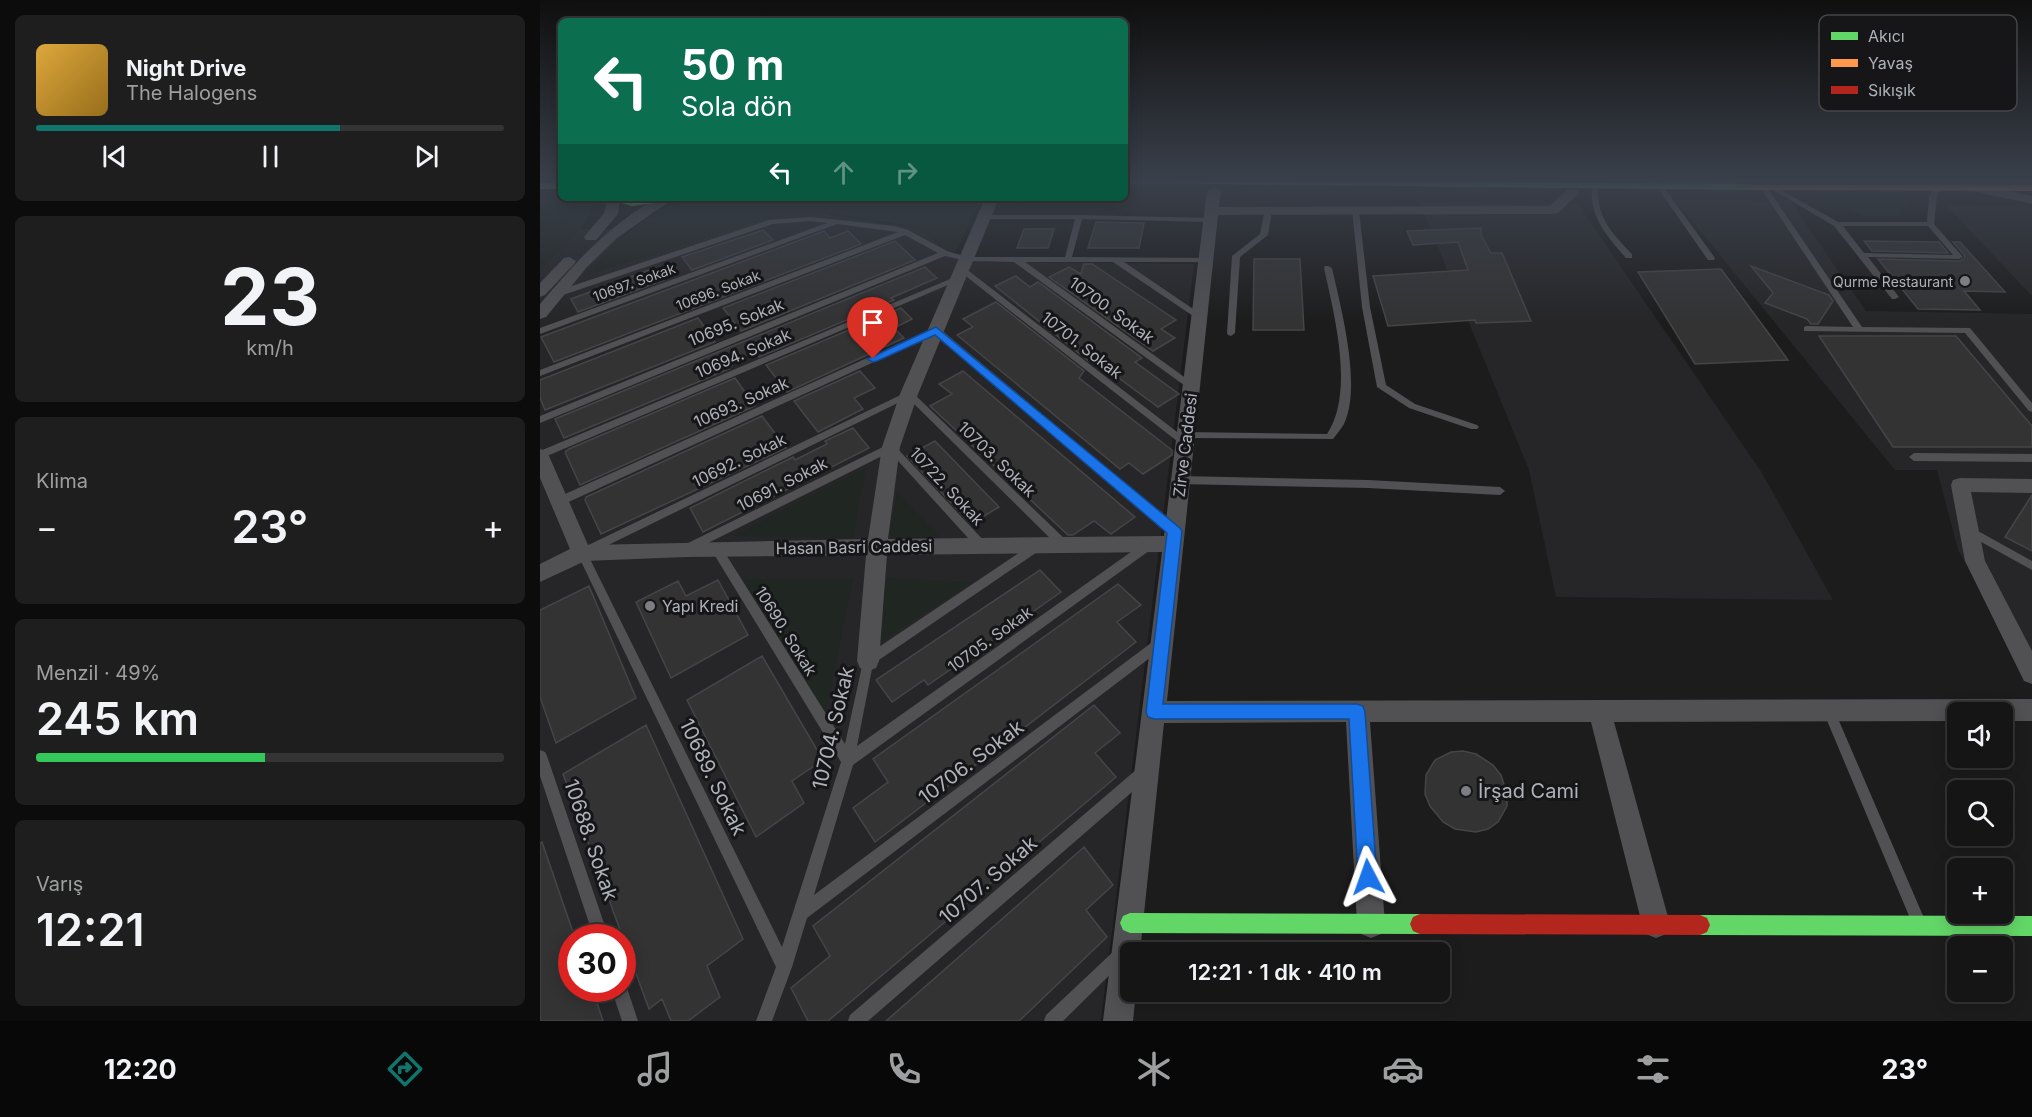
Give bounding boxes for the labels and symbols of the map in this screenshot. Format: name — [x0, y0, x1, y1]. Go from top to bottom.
legend — [1819, 15, 2017, 111]
text: Akıcı — [1868, 26, 1905, 46]
text: Yavaş — [1868, 53, 1913, 73]
text: Sıkışık — [1868, 80, 1916, 100]
street label: 10697. Sokak — [591, 259, 678, 305]
street label: 10696. Sokak — [674, 266, 763, 314]
street label: 10700. Sokak — [1066, 272, 1159, 348]
place label: Qurme Restaurant — [1833, 273, 1953, 290]
marker: Qurme Restaurant — [1958, 274, 1972, 288]
street label: 10695. Sokak — [685, 294, 787, 350]
pin — [847, 297, 898, 359]
street label: 10701. Sokak — [1038, 307, 1127, 383]
street label: 10694. Sokak — [692, 324, 794, 382]
street label: 10693. Sokak — [691, 372, 792, 432]
street label: Zirve Caddesi — [1169, 392, 1201, 498]
street label: 10703. Sokak — [954, 417, 1040, 501]
street label: 10692. Sokak — [689, 429, 789, 491]
street label: 10722. Sokak — [905, 442, 989, 530]
street label: 10691. Sokak — [734, 453, 831, 515]
street label: Hasan Basri Caddesi — [775, 536, 933, 558]
street label: 10690. Sokak — [751, 583, 822, 680]
place label: Yapı Kredi — [662, 596, 738, 616]
marker: Yapı Kredi — [643, 599, 657, 613]
street label: 10705. Sokak — [944, 601, 1037, 676]
street label: 10704. Sokak — [807, 664, 859, 792]
street label: 10689. Sokak — [674, 715, 752, 839]
street label: 10706. Sokak — [914, 715, 1028, 809]
street label: 10688. Sokak — [559, 776, 623, 904]
place label: İrşad Cami — [1478, 778, 1579, 803]
marker: İrşad Cami — [1459, 784, 1473, 798]
street label: 10707. Sokak — [934, 831, 1042, 929]
position arrow — [1336, 845, 1400, 909]
speed limit sign: 30 — [558, 924, 636, 1002]

